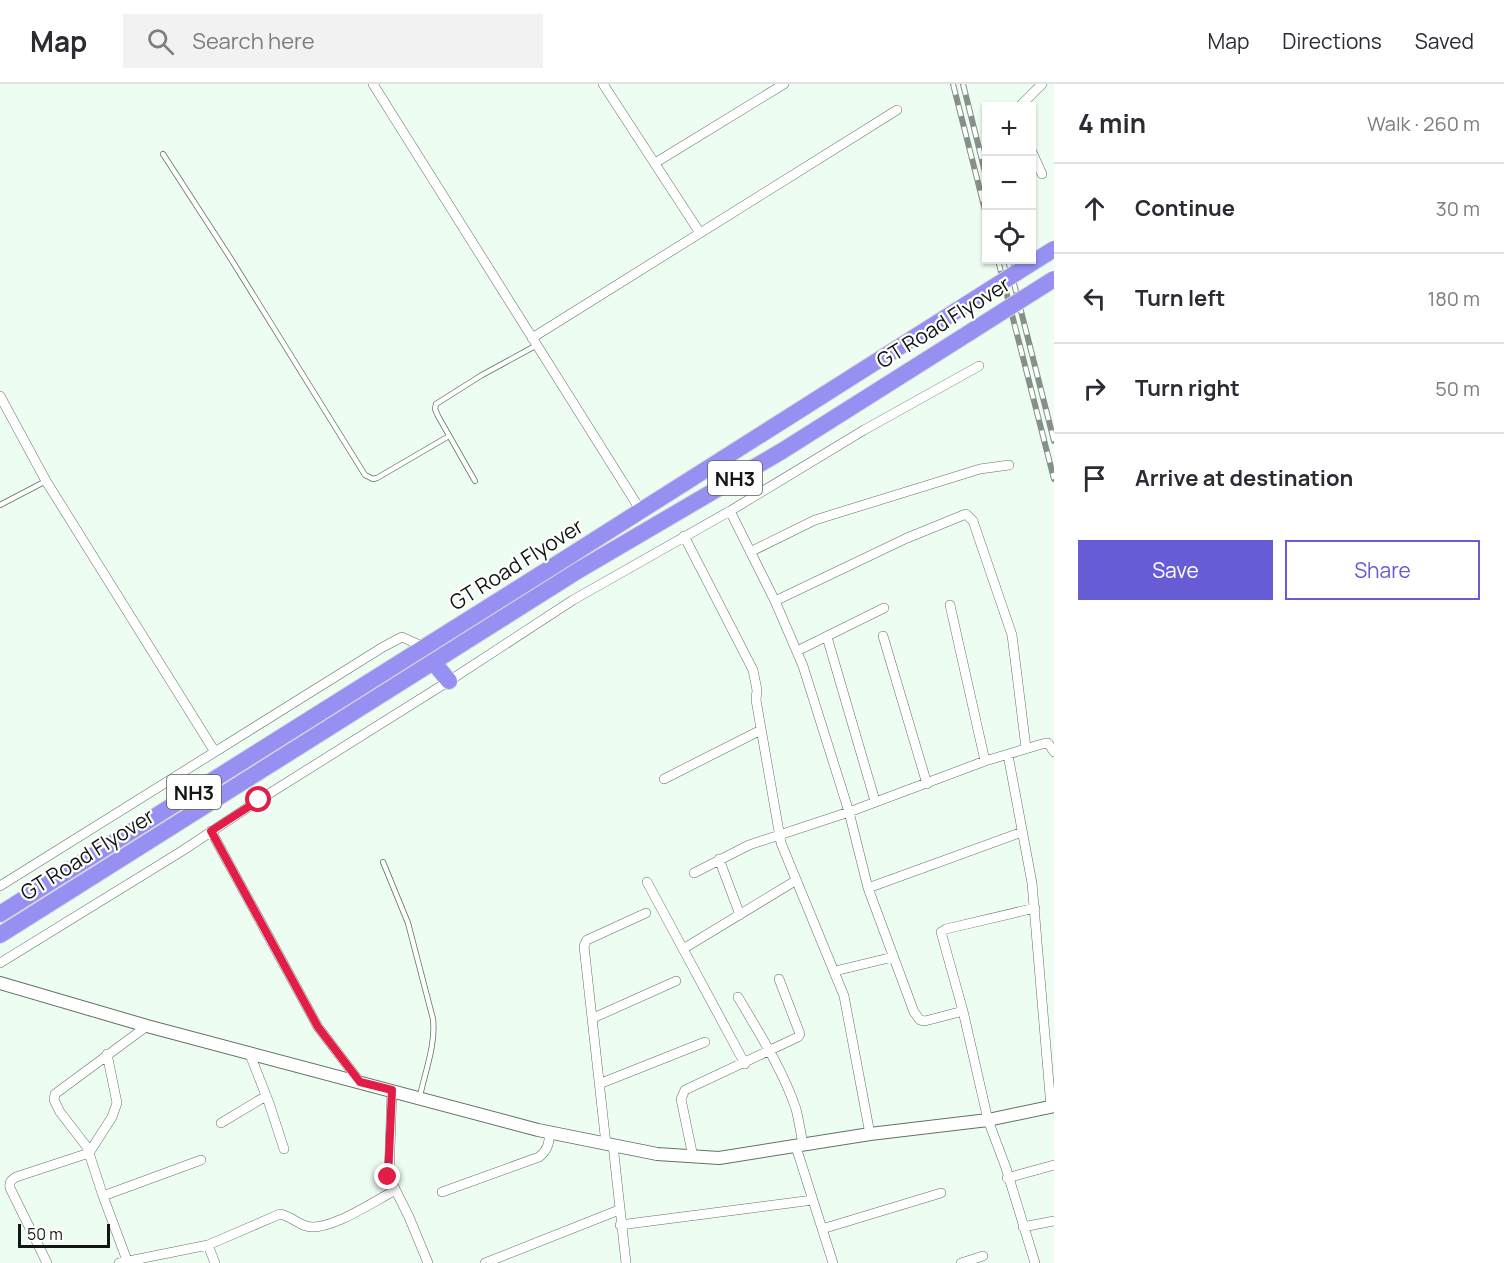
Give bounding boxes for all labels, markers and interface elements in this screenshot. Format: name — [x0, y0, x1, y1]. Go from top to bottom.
search box — [123, 14, 543, 68]
text: Map — [30, 22, 87, 60]
icon: search — [144, 25, 177, 58]
text: Search here — [192, 26, 315, 56]
text: Map — [1208, 27, 1249, 55]
text: Directions — [1282, 27, 1382, 55]
text: Saved — [1415, 27, 1474, 55]
map controls — [982, 102, 1036, 264]
button: + — [982, 102, 1036, 156]
text: 4 min — [1078, 105, 1146, 141]
text: Walk · 260 m — [1367, 110, 1480, 137]
button: − — [982, 156, 1036, 210]
icon: ahead — [1078, 192, 1111, 225]
text: Continue — [1135, 193, 1235, 223]
text: 30 m — [1436, 195, 1480, 222]
button: locate — [982, 210, 1036, 264]
street label: GT Road Flyover — [871, 269, 1016, 374]
icon: left — [1078, 282, 1111, 315]
text: Turn left — [1135, 283, 1225, 313]
text: 180 m — [1427, 285, 1480, 312]
icon: right — [1078, 372, 1111, 405]
text: Turn right — [1135, 373, 1240, 403]
text: 50 m — [1435, 375, 1480, 402]
road number: NH3 — [708, 461, 762, 495]
icon: arrive — [1078, 462, 1111, 495]
text: Arrive at destination — [1135, 463, 1353, 493]
street label: GT Road Flyover — [444, 511, 589, 616]
button: Save — [1078, 540, 1273, 600]
button: Share — [1285, 540, 1480, 600]
road number: NH3 — [167, 775, 221, 809]
route start — [245, 786, 271, 812]
street label: GT Road Flyover — [15, 801, 160, 906]
route end — [374, 1163, 400, 1189]
scale bar — [18, 1221, 110, 1248]
text: 50 m — [27, 1223, 63, 1245]

